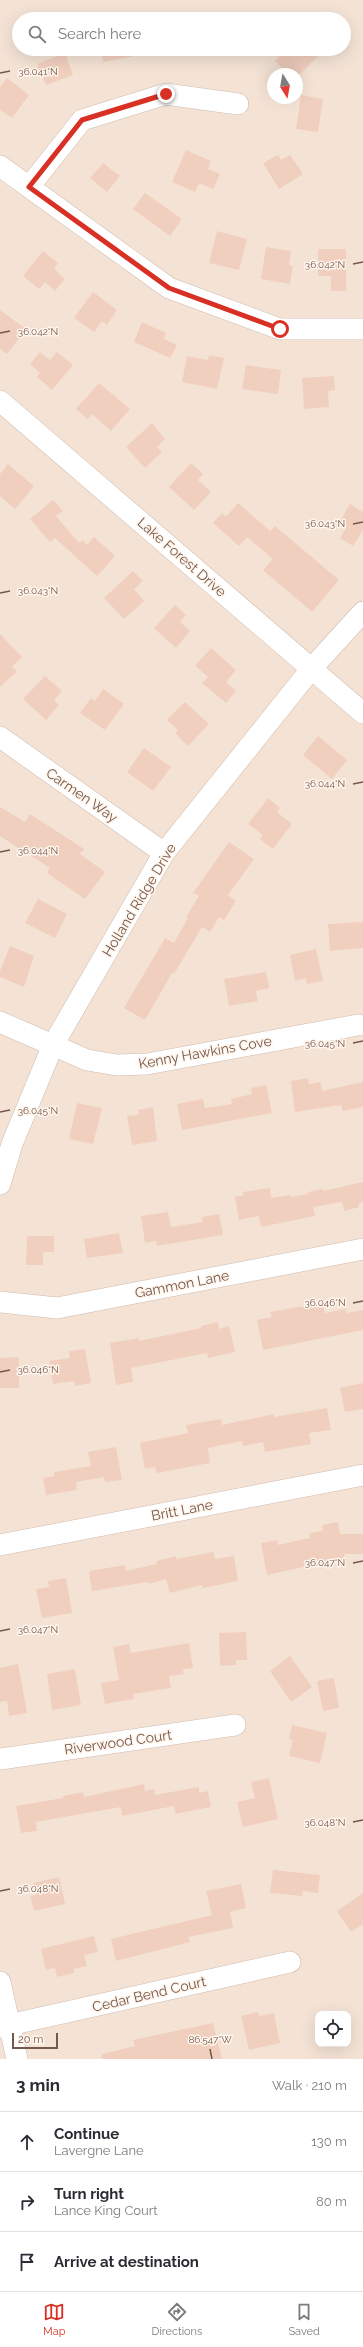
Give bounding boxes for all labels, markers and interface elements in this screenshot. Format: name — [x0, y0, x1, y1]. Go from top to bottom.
search box — [12, 12, 351, 56]
icon: search — [26, 23, 48, 45]
text: Search here — [58, 25, 141, 43]
text: 36.041°N — [18, 66, 58, 77]
north arrow — [267, 68, 303, 104]
route end — [157, 85, 175, 103]
text: 36.042°N — [305, 259, 345, 270]
route start — [271, 320, 289, 338]
text: 36.042°N — [18, 326, 58, 337]
street label: Lake Forest Drive — [134, 514, 230, 600]
text: 36.043°N — [305, 518, 345, 529]
text: 36.043°N — [18, 585, 58, 596]
street label: Carmen Way — [43, 765, 121, 826]
text: 36.044°N — [305, 778, 345, 789]
street label: Holland Ridge Drive — [99, 841, 179, 959]
text: 36.044°N — [18, 845, 58, 856]
street label: Kenny Hawkins Cove — [137, 1032, 273, 1072]
text: 36.045°N — [305, 1038, 345, 1049]
text: 36.045°N — [18, 1105, 58, 1116]
street label: Gammon Lane — [134, 1267, 230, 1301]
text: 36.046°N — [304, 1297, 346, 1308]
text: 36.046°N — [17, 1364, 59, 1375]
street label: Britt Lane — [150, 1496, 214, 1524]
text: 36.047°N — [305, 1557, 345, 1568]
text: 36.047°N — [18, 1624, 58, 1635]
street label: Riverwood Court — [63, 1726, 173, 1757]
text: 36.048°N — [304, 1817, 346, 1828]
text: 36.048°N — [17, 1883, 59, 1894]
street label: Cedar Bend Court — [91, 1973, 208, 2015]
map controls — [315, 2011, 351, 2047]
button: locate — [315, 2011, 351, 2047]
scale bar — [12, 2031, 58, 2050]
text: 20 m — [18, 2033, 43, 2046]
text: 86.547°W — [188, 2034, 232, 2045]
text: 3 min — [16, 2075, 60, 2095]
text: Walk · 210 m — [272, 2078, 347, 2093]
text: Continue — [54, 2125, 119, 2143]
icon: ahead — [16, 2131, 38, 2153]
text: 130 m — [311, 2134, 347, 2149]
text: Lavergne Lane — [54, 2143, 144, 2158]
text: Turn right — [54, 2185, 124, 2203]
icon: right — [16, 2191, 38, 2213]
text: 80 m — [316, 2194, 347, 2209]
text: Lance King Court — [54, 2203, 158, 2218]
icon: arrive — [16, 2251, 38, 2273]
text: Arrive at destination — [54, 2253, 199, 2271]
tab: Map — [43, 2301, 65, 2338]
tab: Directions — [152, 2301, 202, 2338]
tab: Saved — [288, 2301, 320, 2338]

